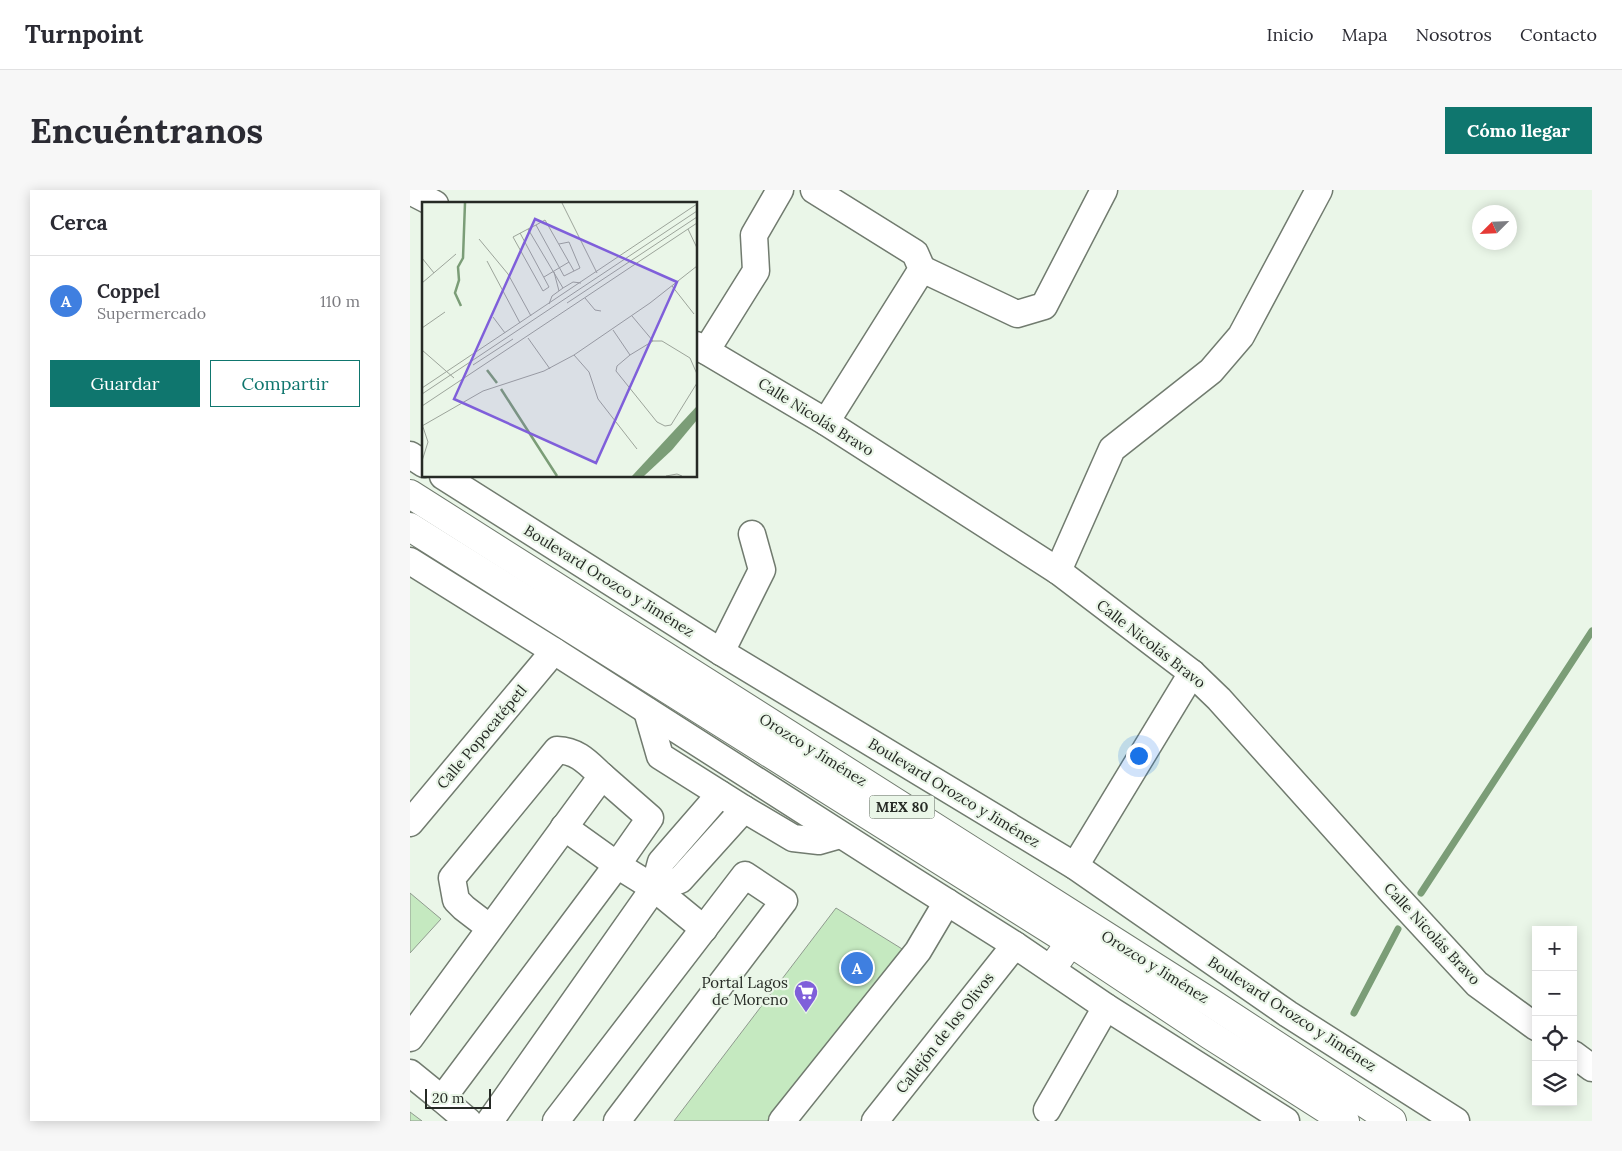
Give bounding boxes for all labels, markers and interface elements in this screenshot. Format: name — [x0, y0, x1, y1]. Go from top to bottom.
text: Turnpoint — [25, 19, 143, 50]
text: Inicio — [1267, 23, 1314, 46]
text: Mapa — [1342, 23, 1387, 46]
text: Nosotros — [1415, 23, 1492, 46]
text: Contacto — [1520, 23, 1597, 46]
button: Cómo llegar — [1445, 107, 1592, 154]
text: Encuéntranos — [30, 108, 263, 153]
inset map — [422, 202, 698, 478]
north arrow — [1472, 205, 1517, 250]
text: Cerca — [50, 209, 108, 236]
text: Coppel — [97, 279, 160, 303]
text: A — [61, 291, 71, 311]
text: 110 m — [320, 291, 360, 311]
text: Supermercado — [97, 303, 206, 323]
button: Guardar — [50, 360, 200, 407]
button: Compartir — [210, 360, 360, 407]
street label: Calle Nicolás Bravo — [755, 373, 878, 460]
street label: Boulevard Orozco y Jiménez — [521, 520, 698, 641]
street label: Calle Nicolás Bravo — [1093, 595, 1210, 692]
street label: Calle Popocatépetl — [432, 681, 531, 793]
street label: Orozco y Jiménez — [756, 709, 871, 790]
street label: Boulevard Orozco y Jiménez — [865, 734, 1044, 851]
your location — [1126, 743, 1152, 769]
road number: MEX 80 — [870, 796, 934, 818]
street label: Calle Nicolás Bravo — [1380, 879, 1485, 989]
street label: Orozco y Jiménez — [1098, 926, 1213, 1007]
map controls — [1532, 926, 1577, 1106]
button: + — [1532, 926, 1577, 971]
pin: A — [841, 949, 873, 987]
street label: Boulevard Orozco y Jiménez — [1204, 952, 1380, 1075]
street label: Callejón de los Olivos — [891, 968, 998, 1097]
button: − — [1532, 971, 1577, 1016]
place label: Portal Lagos de Moreno — [701, 973, 788, 1009]
supermarket icon: Portal Lagos de Moreno — [793, 979, 819, 1013]
button: locate — [1532, 1016, 1577, 1061]
button: layers — [1532, 1061, 1577, 1106]
scale bar — [425, 1086, 491, 1109]
text: 20 m — [432, 1089, 464, 1107]

